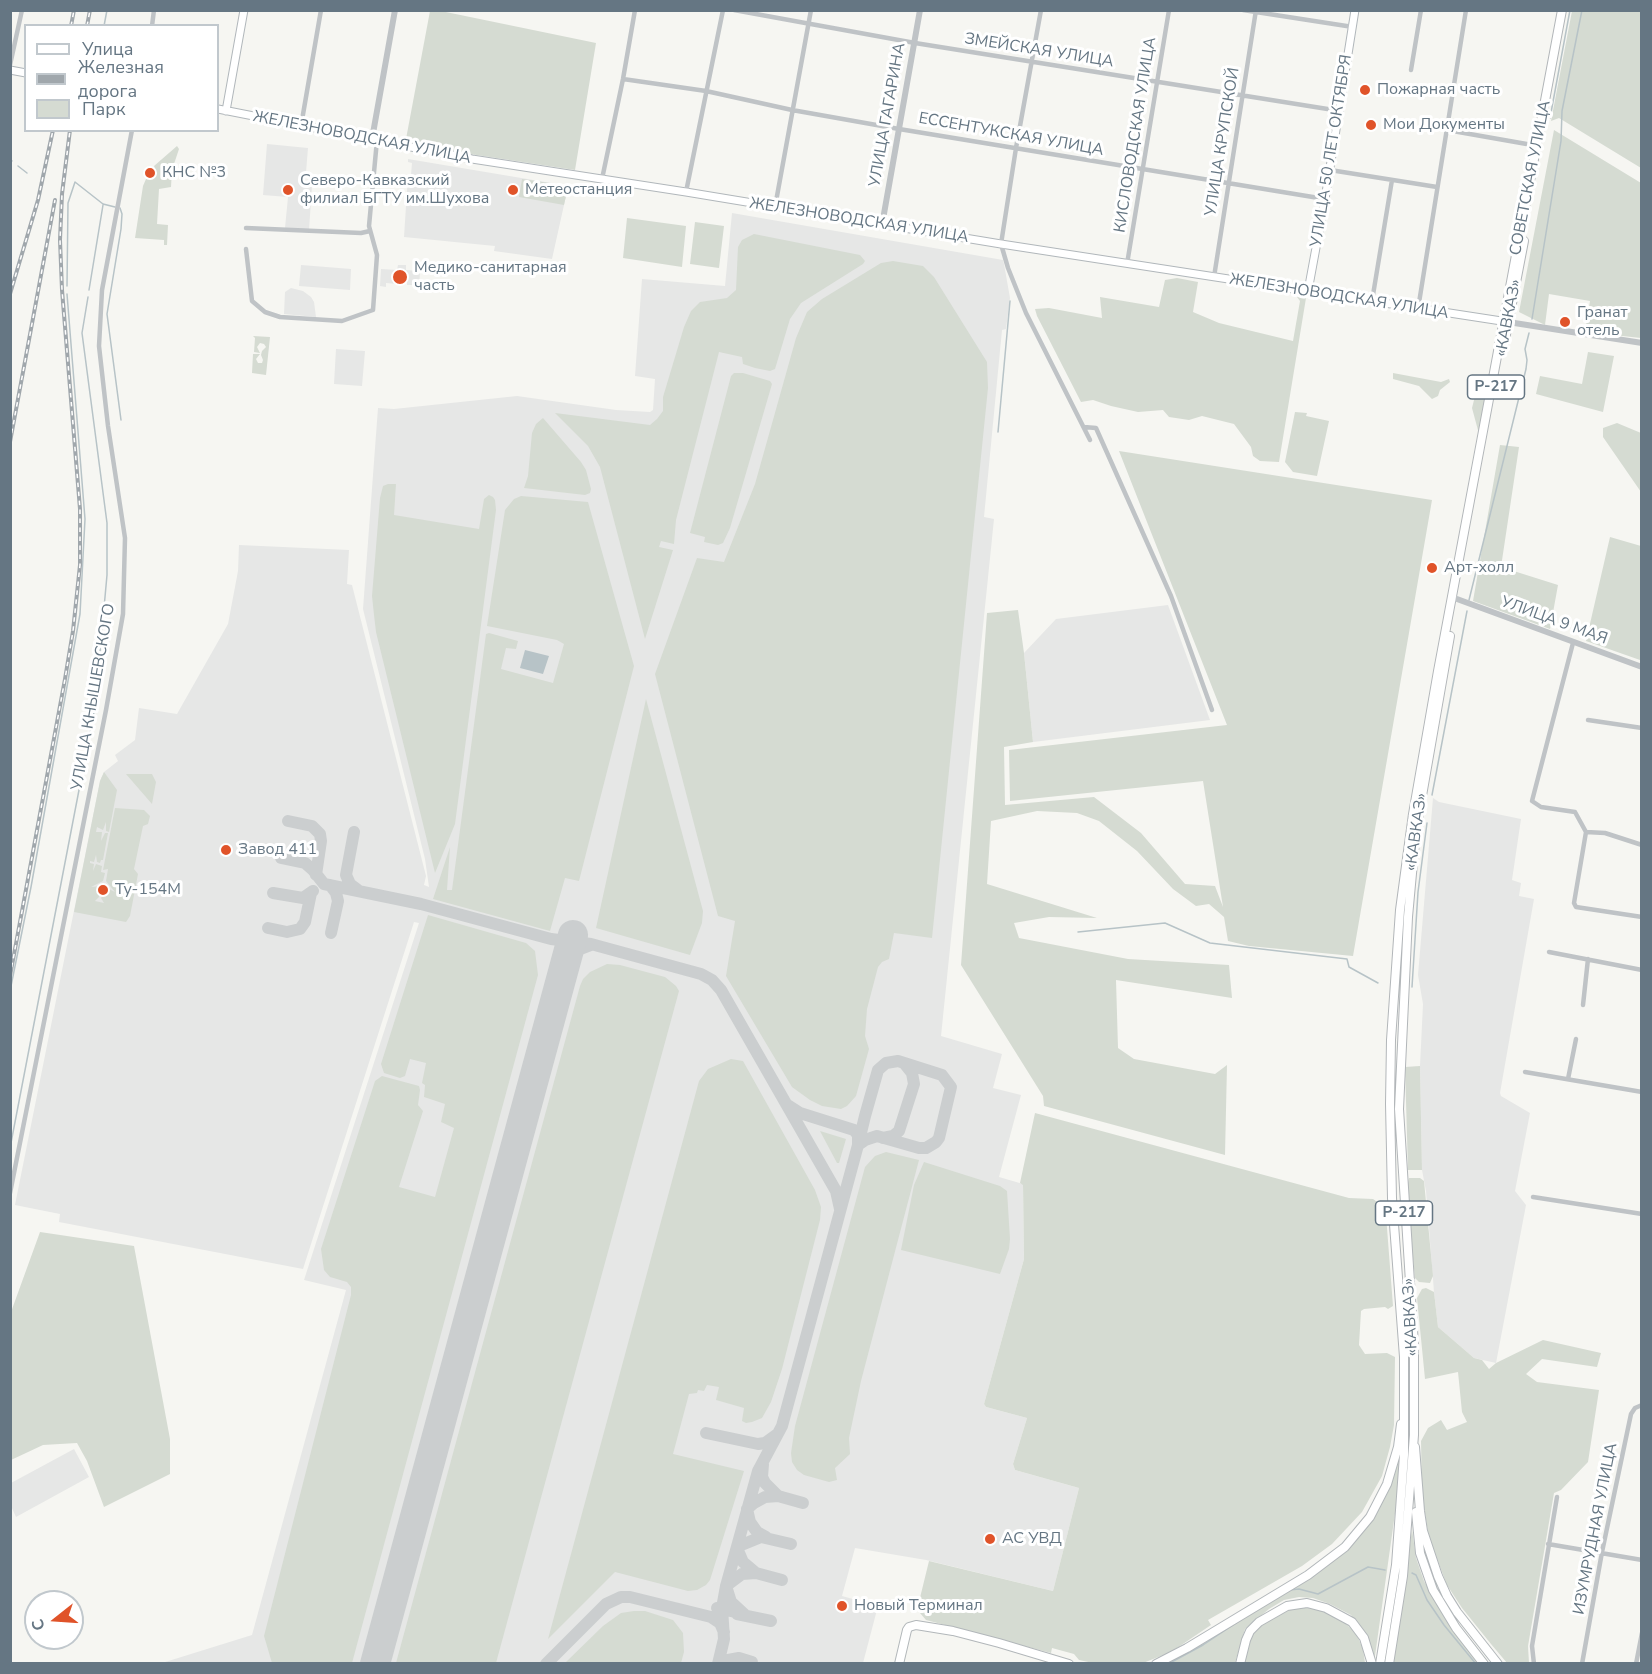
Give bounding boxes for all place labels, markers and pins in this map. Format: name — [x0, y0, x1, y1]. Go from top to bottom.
place label: Пожарная часть — [1377, 80, 1500, 100]
marker: Пожарная часть — [1358, 83, 1372, 97]
place label: Мои Документы — [1383, 115, 1505, 135]
marker: Мои Документы — [1364, 118, 1378, 132]
place label: КНС №3 — [162, 163, 226, 183]
marker: КНС №3 — [143, 166, 157, 180]
place label: Северо-Кавказский филиал БГТУ им.Шухова — [300, 171, 489, 209]
place label: Метеостанция — [525, 180, 632, 200]
marker: Северо-Кавказский филиал БГТУ им.Шухова — [281, 183, 295, 197]
marker: Метеостанция — [506, 183, 520, 197]
place label: Медико-санитарная часть — [414, 258, 567, 296]
marker: Медико-санитарная часть — [391, 268, 409, 286]
place label: Гранат отель — [1577, 303, 1628, 341]
marker: Гранат отель — [1558, 315, 1572, 329]
place label: Арт-холл — [1444, 558, 1514, 578]
marker: Арт-холл — [1425, 561, 1439, 575]
place label: Завод 411 — [238, 840, 317, 860]
marker: Завод 411 — [219, 843, 233, 857]
place label: Ту-154М — [115, 880, 181, 900]
marker: Ту-154М — [96, 883, 110, 897]
place label: АС УВД — [1002, 1529, 1062, 1549]
marker: АС УВД — [983, 1532, 997, 1546]
place label: Новый Терминал — [854, 1596, 983, 1616]
marker: Новый Терминал — [835, 1599, 849, 1613]

